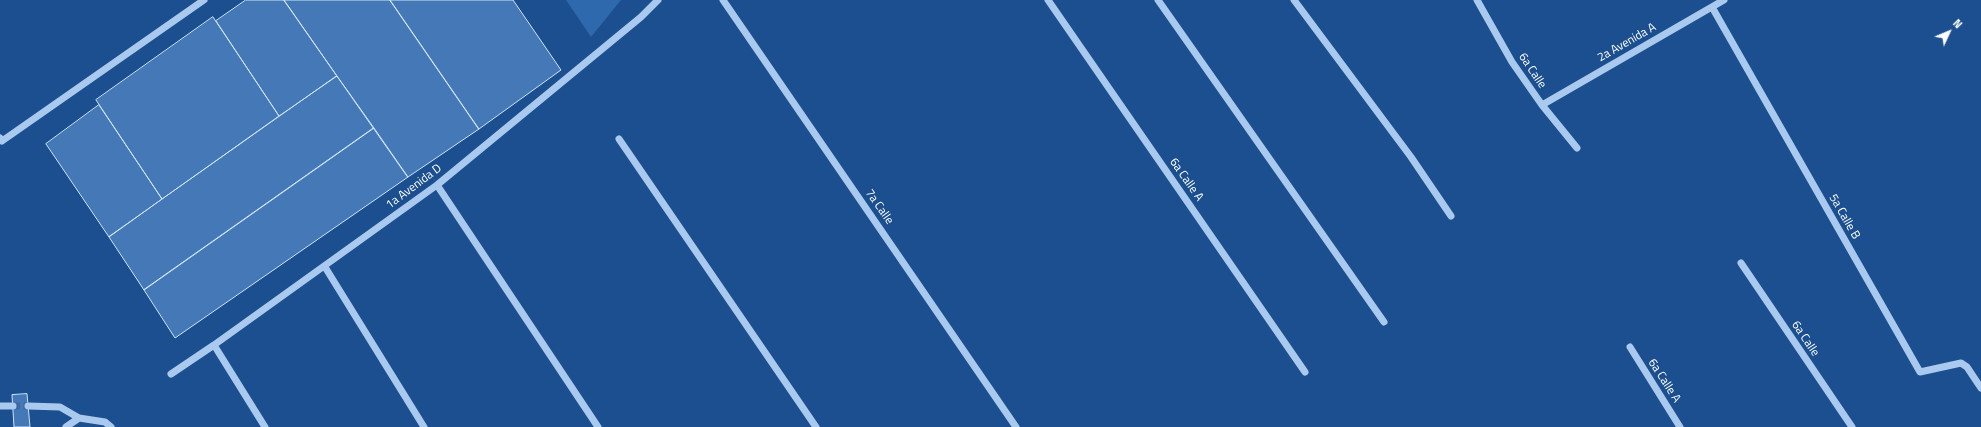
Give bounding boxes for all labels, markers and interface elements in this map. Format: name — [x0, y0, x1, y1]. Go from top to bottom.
north arrow — [1929, 12, 1969, 52]
text: N — [1949, 15, 1966, 32]
street label: 2a Avenida A — [1595, 20, 1659, 66]
street label: 6a Calle — [1515, 51, 1549, 91]
street label: 6a Calle A — [1166, 156, 1206, 204]
street label: 1a Avenida D — [383, 161, 445, 213]
street label: 7a Calle — [862, 187, 896, 227]
street label: 5a Calle B — [1825, 192, 1863, 242]
street label: 6a Calle — [1788, 319, 1822, 359]
street label: 6a Calle A — [1645, 356, 1683, 406]

